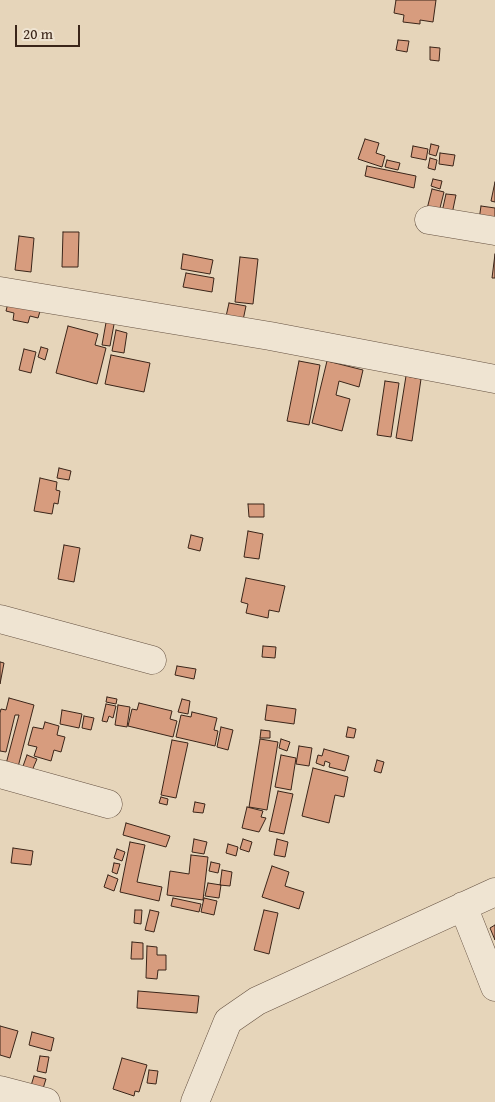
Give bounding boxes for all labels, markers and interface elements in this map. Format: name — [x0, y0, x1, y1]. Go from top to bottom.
scale bar — [18, 15, 82, 47]
text: 20 m — [23, 23, 53, 44]

